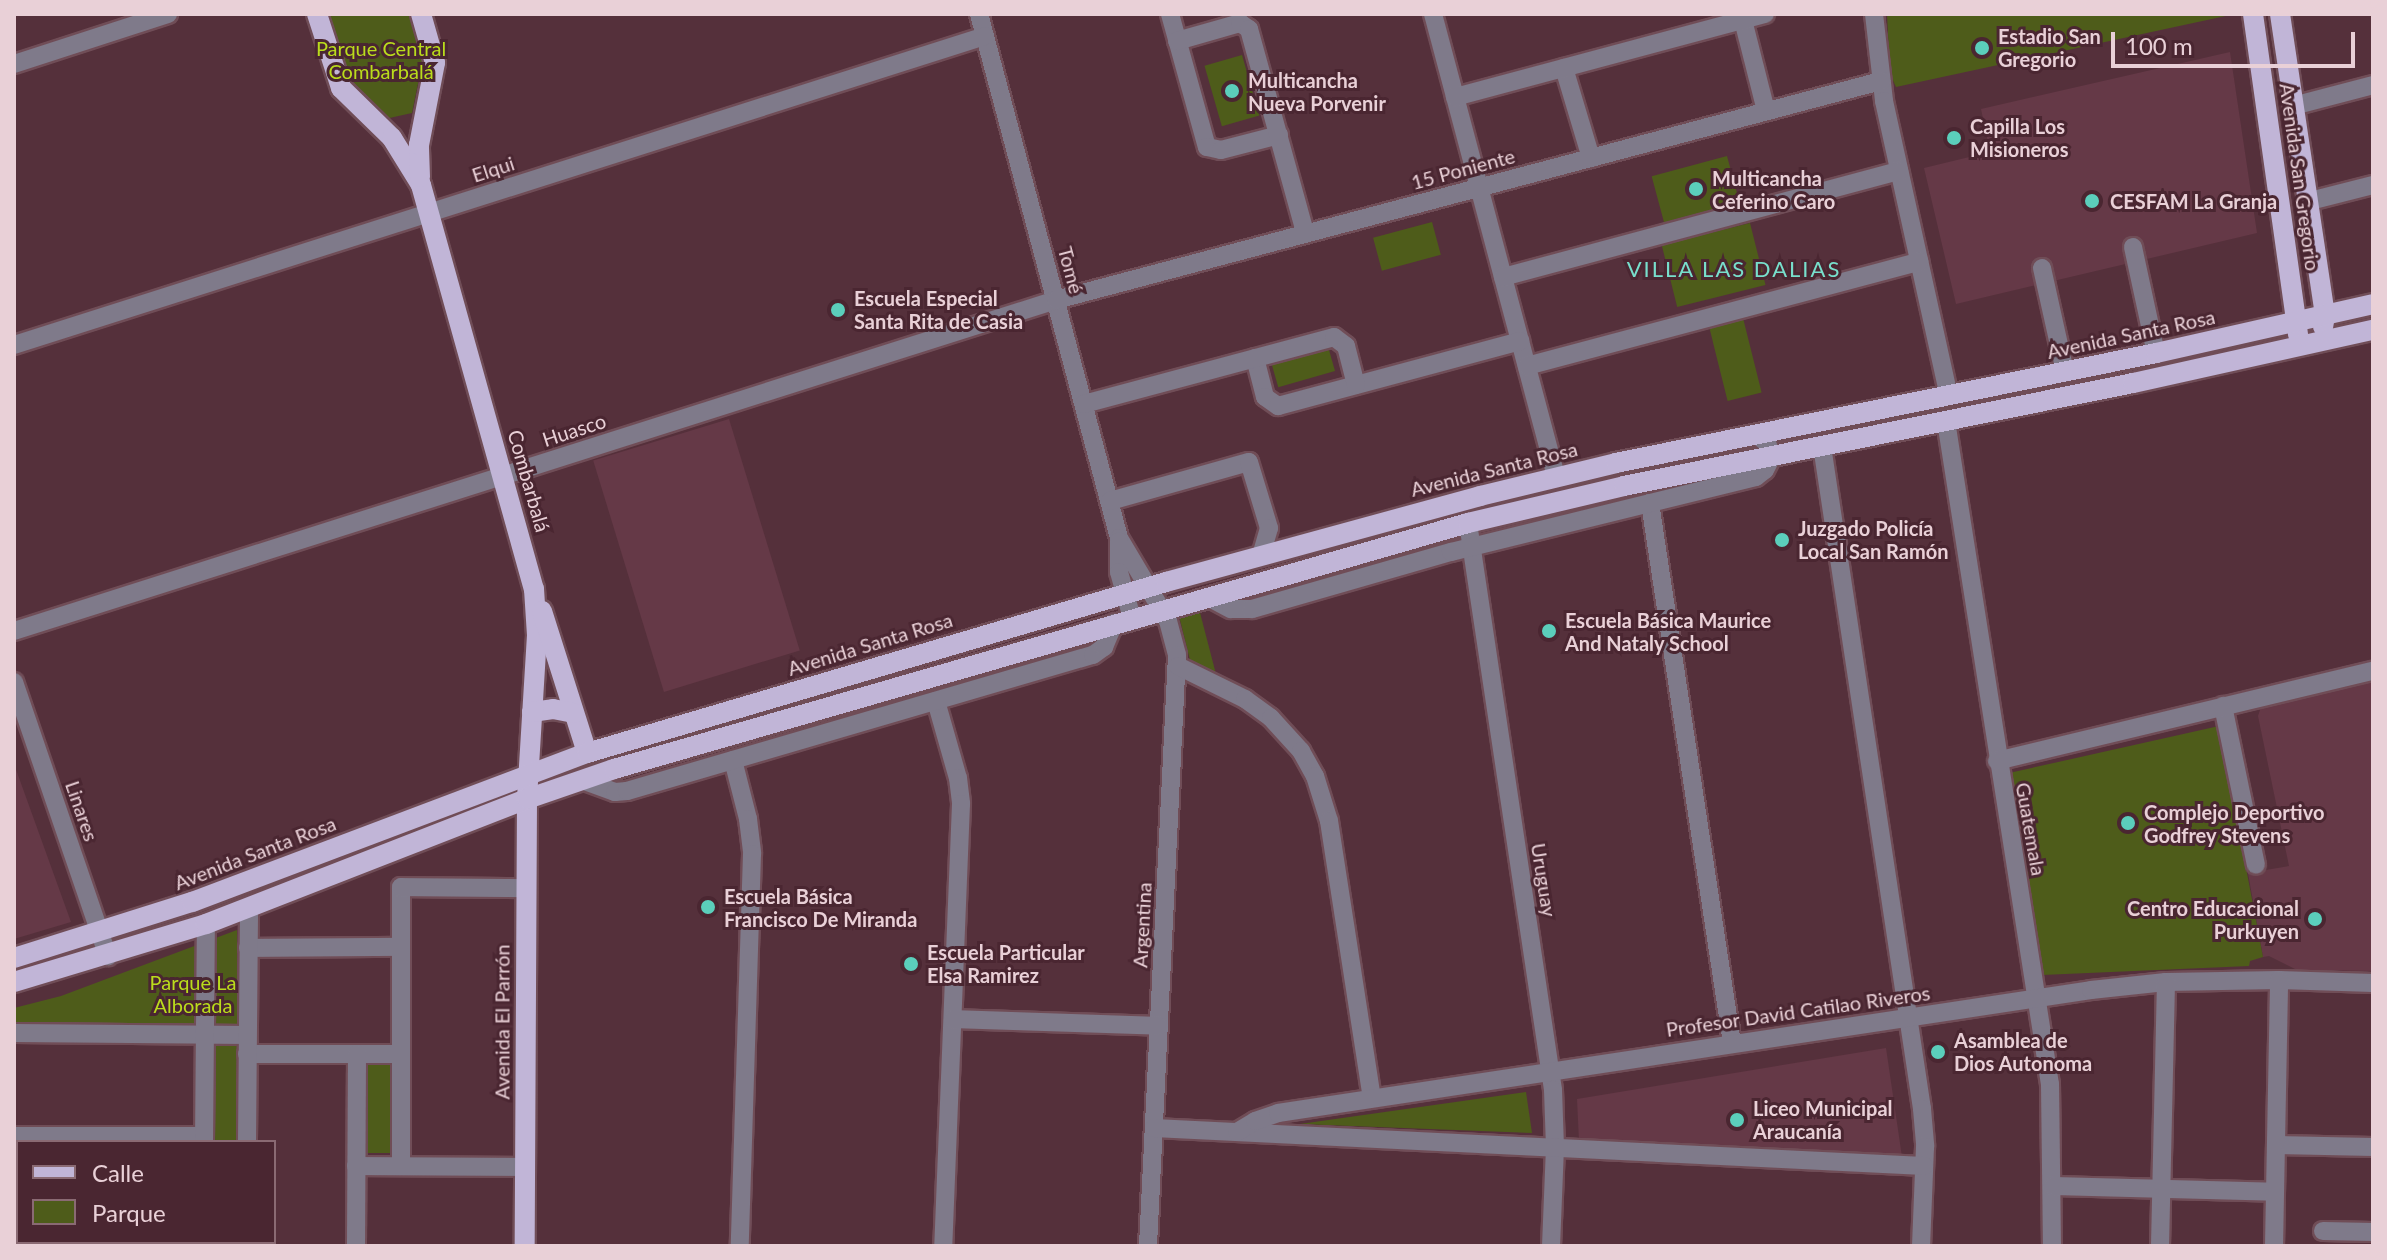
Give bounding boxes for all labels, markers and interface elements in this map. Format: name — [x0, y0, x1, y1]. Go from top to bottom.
scale bar — [2115, 16, 2359, 66]
place label: Estadio San Gregorio — [1998, 24, 2101, 71]
text: 100 m — [2125, 31, 2193, 60]
park label: Parque Central Combarbalá — [316, 36, 446, 83]
marker: Estadio San Gregorio — [1973, 39, 1991, 57]
place label: Multicancha Nueva Porvenir — [1248, 68, 1386, 115]
marker: Multicancha Nueva Porvenir — [1223, 82, 1241, 100]
street label: Avenida San Gregorio — [2275, 82, 2325, 272]
place label: Capilla Los Misioneros — [1970, 114, 2069, 161]
marker: Capilla Los Misioneros — [1945, 129, 1963, 147]
street label: 15 Poniente — [1409, 144, 1517, 194]
street label: Elqui — [469, 151, 517, 187]
place label: Multicancha Ceferino Caro — [1712, 166, 1835, 213]
marker: Multicancha Ceferino Caro — [1687, 180, 1705, 198]
place label: CESFAM La Granja — [2110, 189, 2277, 213]
marker: CESFAM La Granja — [2081, 190, 2103, 212]
street label: Tomé — [1053, 244, 1089, 296]
district label: VILLA LAS DALIAS — [1626, 256, 1842, 282]
place label: Escuela Especial Santa Rita de Casia — [854, 286, 1023, 333]
marker: Escuela Especial Santa Rita de Casia — [829, 301, 847, 319]
street label: Avenida Santa Rosa — [2045, 304, 2217, 364]
street label: Huasco — [539, 408, 609, 452]
street label: Combarbalá — [503, 427, 555, 535]
street label: Avenida Santa Rosa — [1408, 437, 1580, 501]
place label: Juzgado Policía Local San Ramón — [1798, 516, 1948, 563]
marker: Juzgado Policía Local San Ramón — [1773, 531, 1791, 549]
street label: Avenida Santa Rosa — [785, 607, 955, 681]
place label: Escuela Básica Maurice And Nataly School — [1565, 608, 1771, 655]
marker: Escuela Básica Maurice And Nataly School — [1540, 622, 1558, 640]
street label: Linares — [61, 778, 103, 844]
street label: Guatemala — [2011, 781, 2051, 877]
place label: Complejo Deportivo Godfrey Stevens — [2144, 800, 2324, 847]
street label: Avenida Santa Rosa — [171, 811, 339, 895]
marker: Complejo Deportivo Godfrey Stevens — [2119, 814, 2137, 832]
street label: Uruguay — [1526, 841, 1562, 919]
street label: Argentina — [1128, 882, 1156, 968]
place label: Escuela Básica Francisco De Miranda — [724, 884, 917, 931]
place label: Centro Educacional Purkuyen — [2127, 896, 2299, 943]
marker: Escuela Básica Francisco De Miranda — [699, 898, 717, 916]
marker: Centro Educacional Purkuyen — [2306, 910, 2324, 928]
place label: Escuela Particular Elsa Ramirez — [927, 940, 1085, 987]
street label: Avenida El Parrón — [490, 944, 514, 1100]
marker: Escuela Particular Elsa Ramirez — [902, 955, 920, 973]
park label: Parque La Alborada — [150, 971, 236, 1018]
street label: Profesor David Catilao Riveros — [1664, 981, 1932, 1041]
place label: Asamblea de Dios Autonoma — [1954, 1028, 2093, 1075]
marker: Asamblea de Dios Autonoma — [1929, 1043, 1947, 1061]
place label: Liceo Municipal Araucanía — [1753, 1096, 1893, 1143]
marker: Liceo Municipal Araucanía — [1728, 1111, 1746, 1129]
legend — [16, 1140, 276, 1244]
text: Calle — [92, 1158, 144, 1187]
text: Parque — [92, 1198, 166, 1227]

